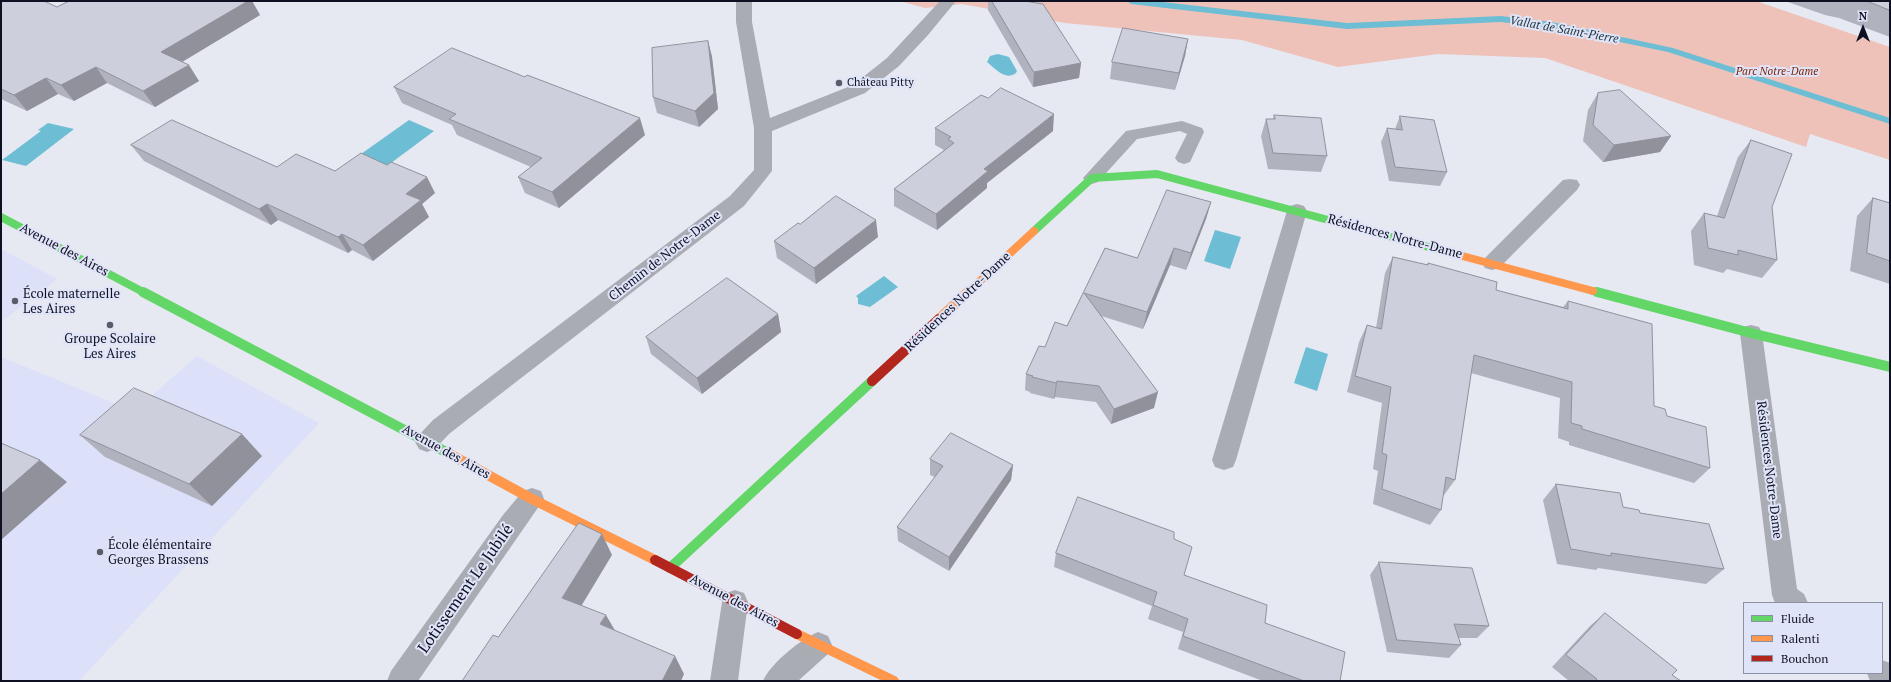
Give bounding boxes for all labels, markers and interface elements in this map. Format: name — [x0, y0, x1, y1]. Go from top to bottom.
north arrow — [1843, 8, 1883, 48]
text: N — [1859, 9, 1867, 23]
water label: Vallat de Saint-Pierre — [1508, 13, 1620, 47]
park label: Parc Notre-Dame — [1736, 65, 1818, 79]
place label: Château Pitty — [847, 76, 914, 90]
marker: Château Pitty — [834, 78, 844, 88]
street label: Chemin de Notre-Dame — [606, 208, 724, 304]
street label: Résidences Notre-Dame — [1326, 212, 1464, 262]
street label: Avenue des Aires — [17, 220, 111, 280]
street label: Résidences Notre-Dame — [902, 249, 1014, 355]
place label: École maternelle Les Aires — [23, 286, 120, 317]
marker: École maternelle Les Aires — [10, 296, 20, 306]
marker: Groupe Scolaire Les Aires — [105, 320, 115, 330]
place label: Groupe Scolaire Les Aires — [64, 331, 156, 362]
street label: Résidences Notre-Dame — [1753, 400, 1785, 540]
street label: Avenue des Aires — [399, 421, 493, 483]
street label: Lotissement Le Jubilé — [414, 521, 518, 657]
place label: École élémentaire Georges Brassens — [108, 537, 211, 568]
marker: École élémentaire Georges Brassens — [95, 547, 105, 557]
street label: Avenue des Aires — [687, 571, 781, 631]
legend — [1743, 602, 1883, 674]
text: Fluide — [1781, 611, 1814, 626]
text: Ralenti — [1781, 631, 1820, 646]
text: Bouchon — [1781, 651, 1828, 666]

